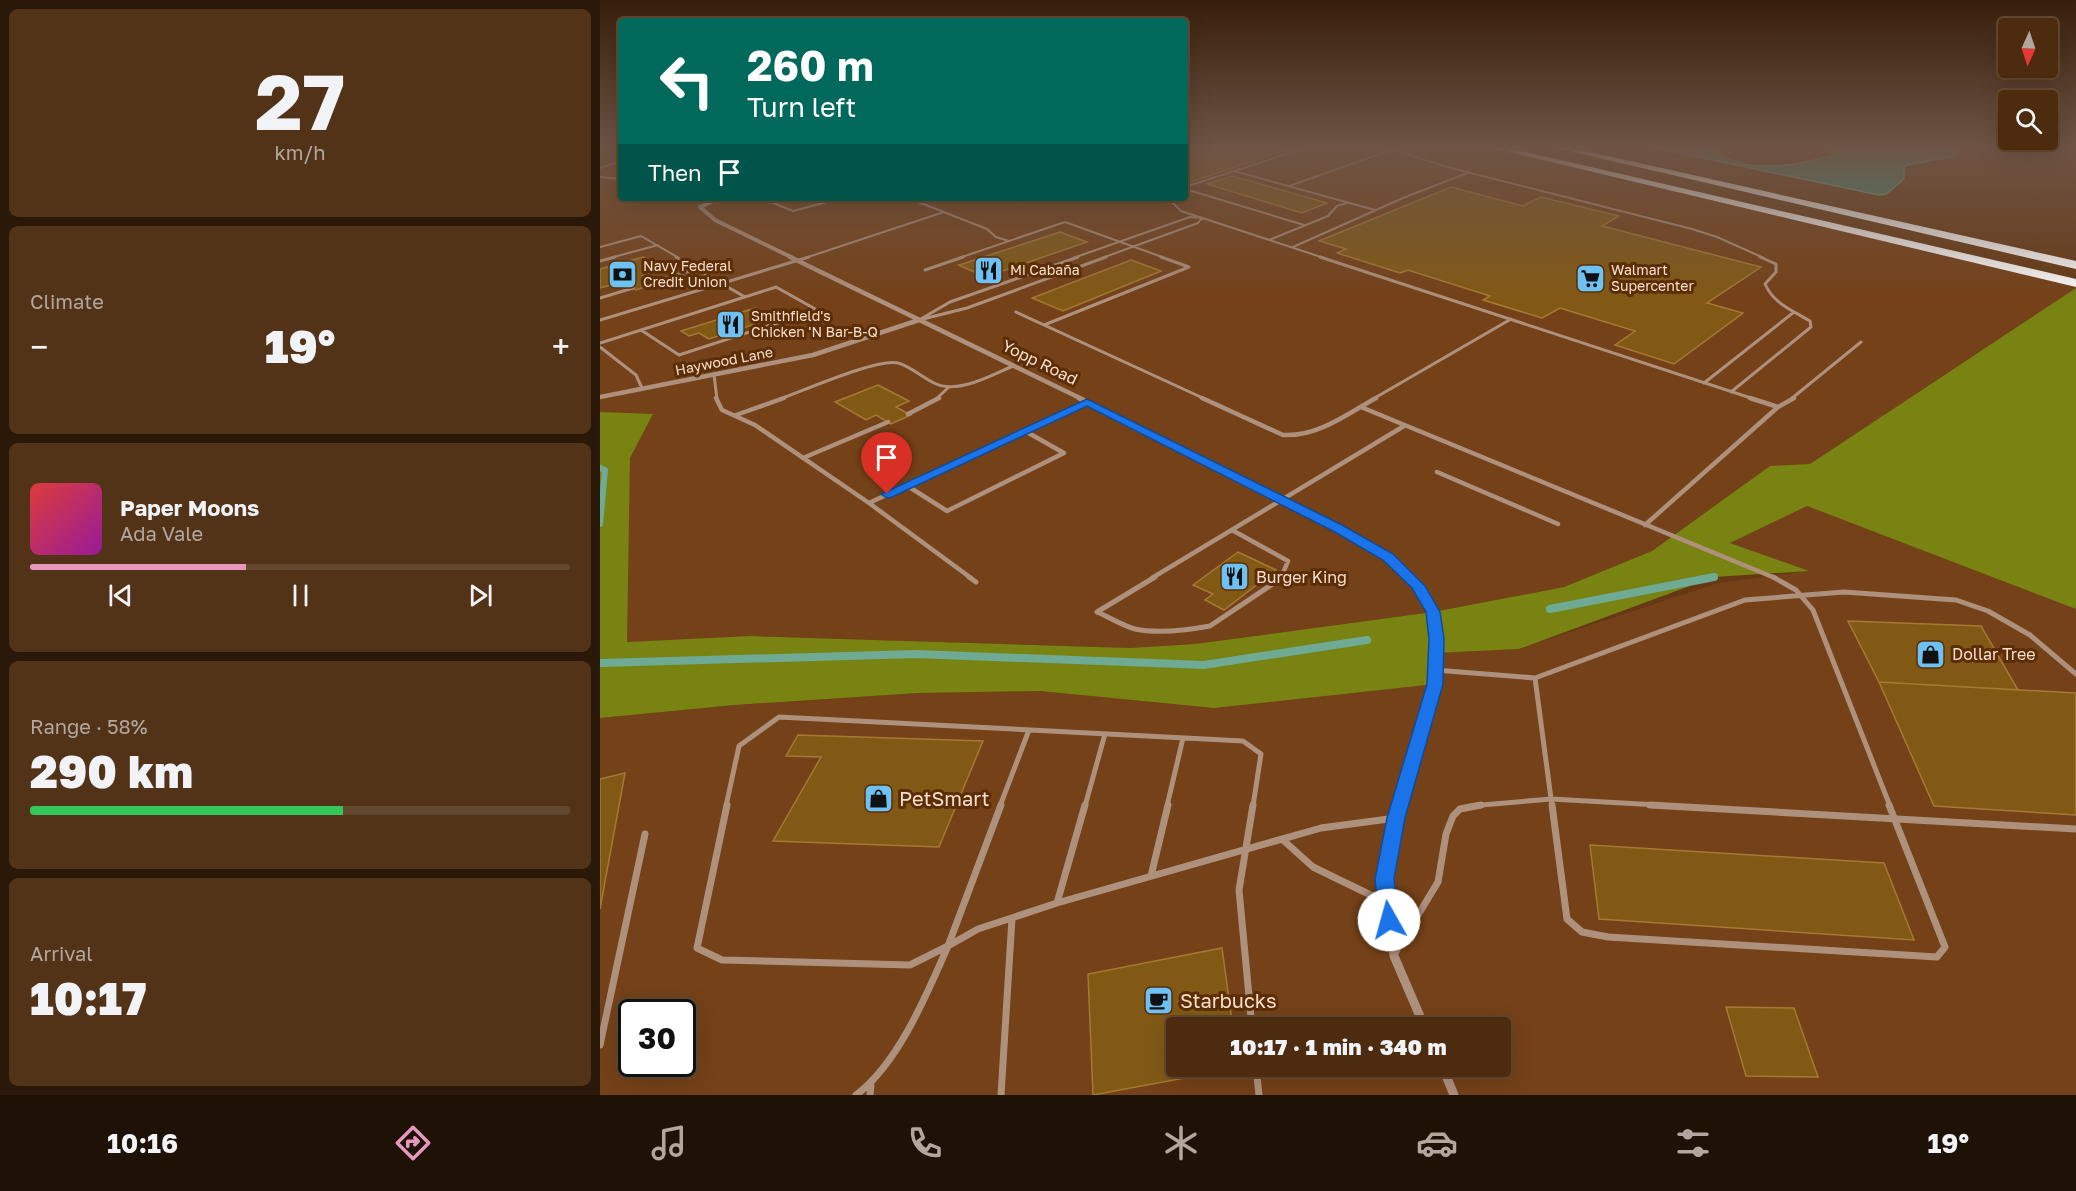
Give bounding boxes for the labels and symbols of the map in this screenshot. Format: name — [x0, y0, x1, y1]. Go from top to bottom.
north arrow — [1998, 18, 2058, 78]
restaurant icon: Mi Cabaña — [973, 254, 1005, 286]
place label: Navy Federal Credit Union — [643, 257, 732, 290]
bank icon: Navy Federal Credit Union — [606, 258, 638, 290]
place label: Mi Cabaña — [1010, 261, 1080, 278]
place label: Walmart Supercenter — [1611, 261, 1694, 294]
supermarket icon: Walmart Supercenter — [1574, 262, 1606, 294]
place label: Smithfield's Chicken 'N Bar-B-Q — [751, 307, 878, 340]
restaurant icon: Smithfield's Chicken 'N Bar-B-Q — [714, 308, 746, 340]
street label: Yopp Road — [999, 335, 1081, 389]
street label: Haywood Lane — [674, 343, 774, 378]
pin — [861, 432, 912, 494]
restaurant icon: Burger King — [1219, 561, 1251, 593]
place label: Burger King — [1256, 567, 1347, 587]
shop icon: Dollar Tree — [1915, 638, 1947, 670]
place label: Dollar Tree — [1952, 644, 2035, 664]
shop icon: PetSmart — [862, 783, 894, 815]
place label: PetSmart — [899, 786, 990, 810]
position arrow — [1357, 888, 1421, 952]
cafe icon: Starbucks — [1143, 985, 1175, 1017]
place label: Starbucks — [1180, 988, 1277, 1012]
speed limit sign: 30 — [618, 999, 696, 1077]

